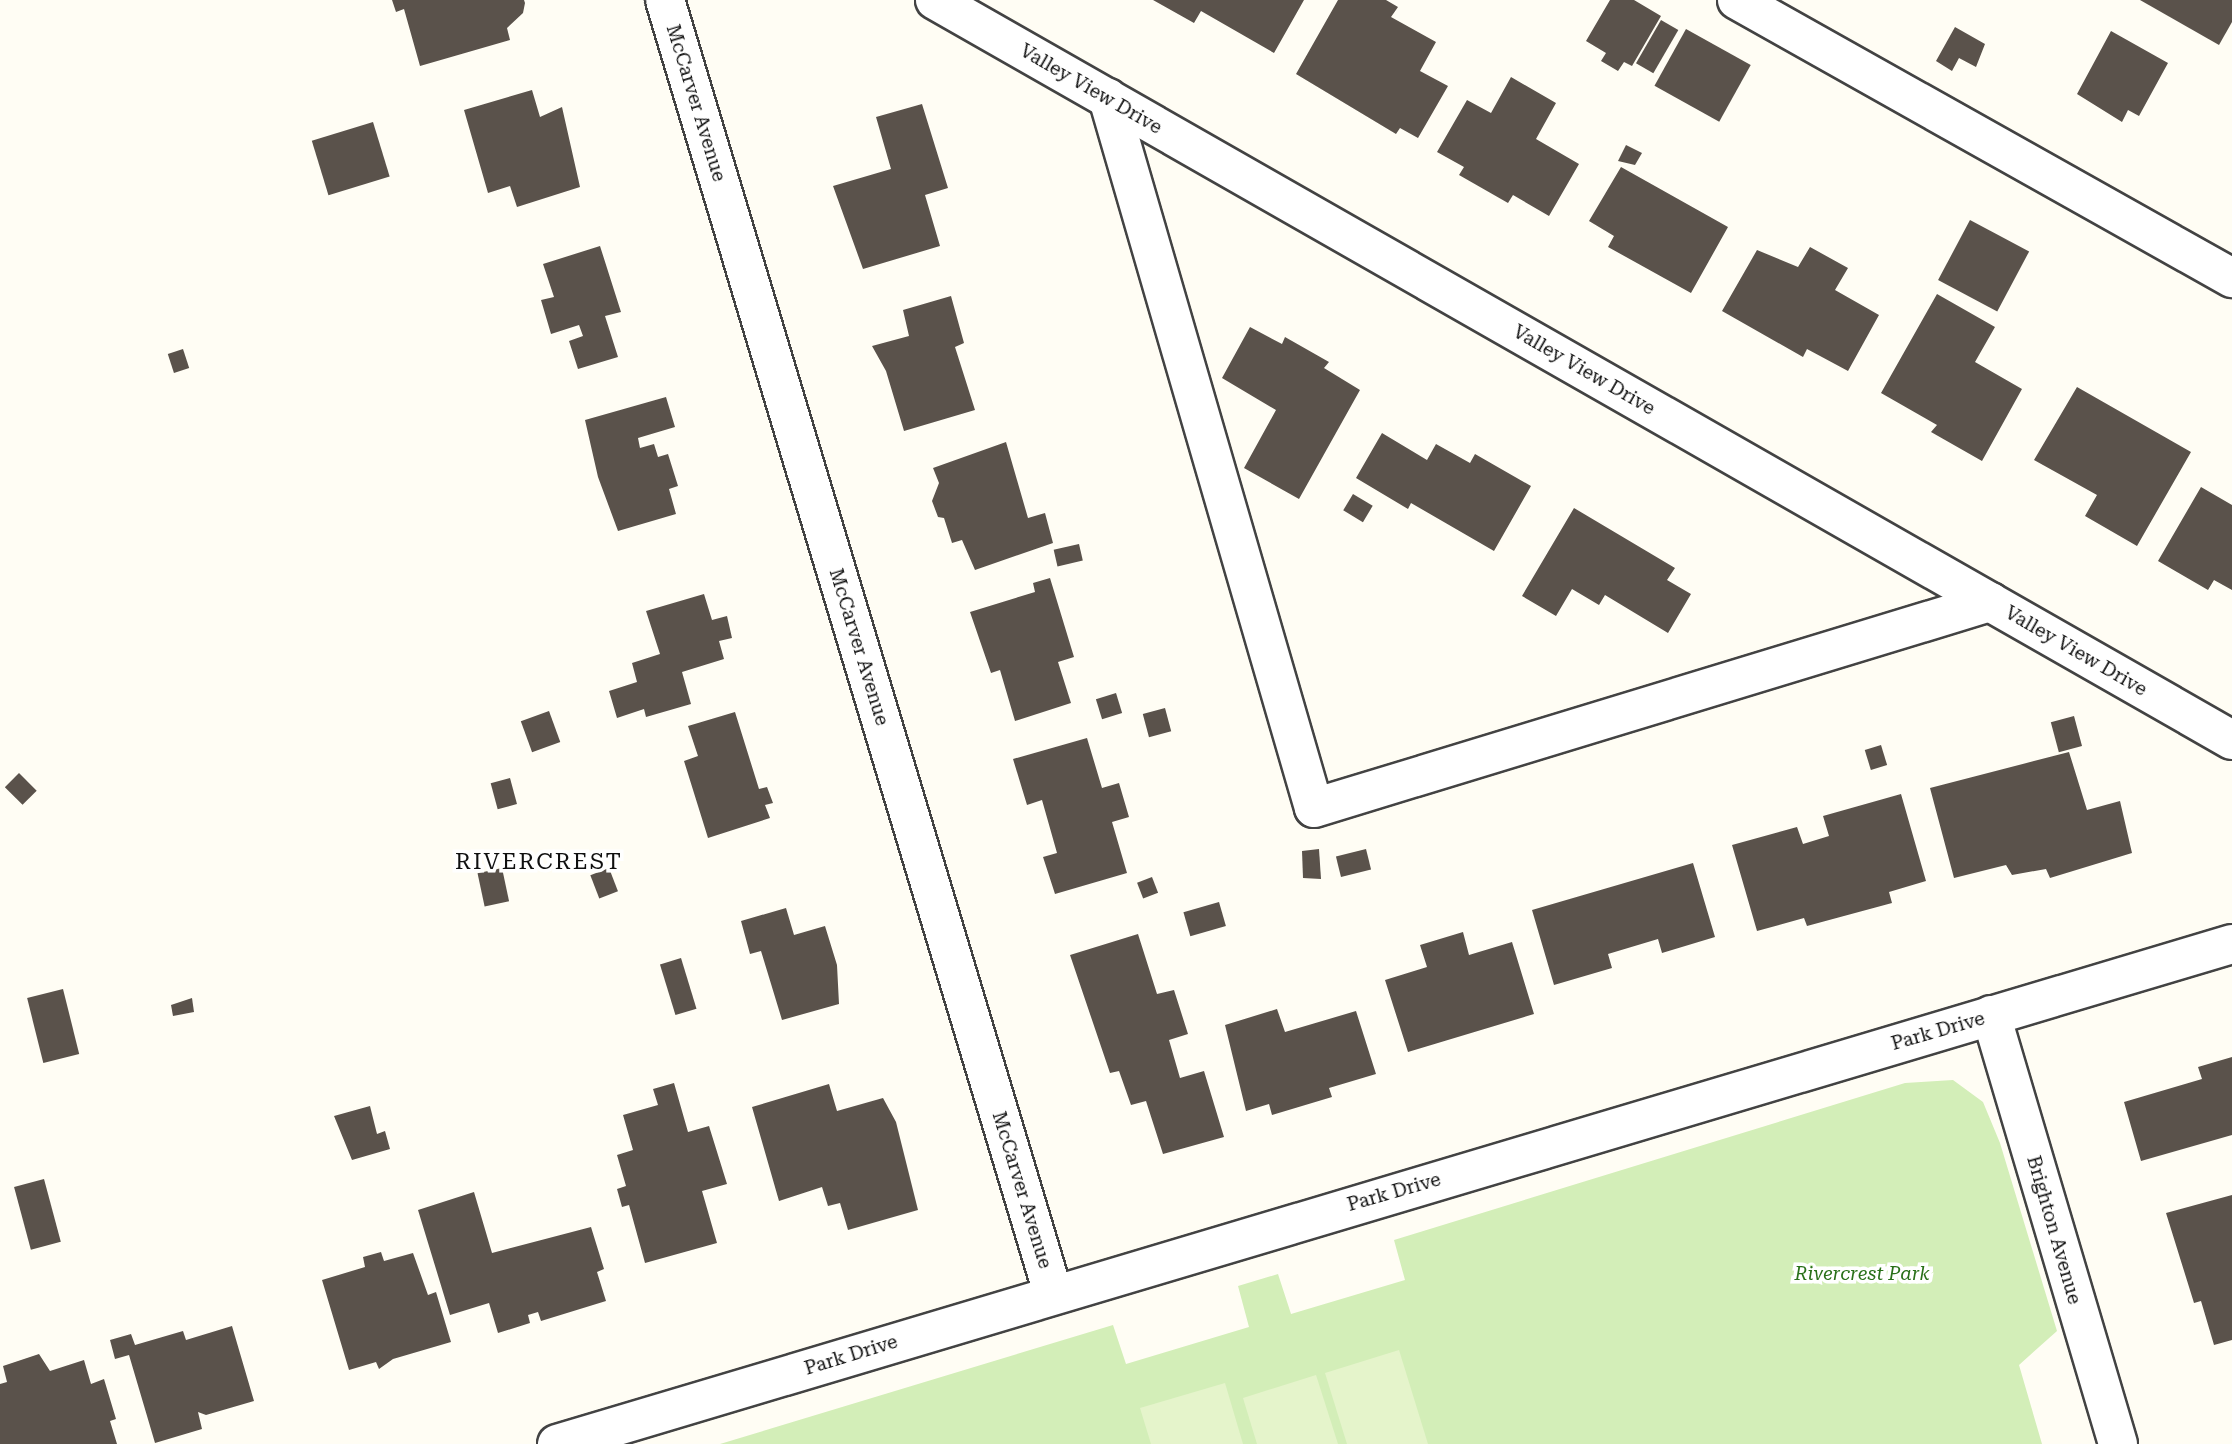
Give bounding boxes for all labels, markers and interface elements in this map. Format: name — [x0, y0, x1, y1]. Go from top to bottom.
street label: McCarver Avenue — [661, 22, 731, 184]
street label: Valley View Drive — [1016, 39, 1166, 139]
street label: Valley View Drive — [1509, 320, 1659, 420]
street label: McCarver Avenue — [824, 566, 894, 728]
street label: Valley View Drive — [2001, 601, 2151, 701]
district label: RIVERCREST — [456, 848, 622, 876]
street label: Park Drive — [1889, 1007, 1987, 1055]
street label: McCarver Avenue — [987, 1109, 1057, 1271]
street label: Brighton Avenue — [2022, 1153, 2086, 1307]
street label: Park Drive — [1345, 1168, 1443, 1216]
park label: Rivercrest Park — [1795, 1263, 1929, 1285]
street label: Park Drive — [802, 1330, 900, 1380]

